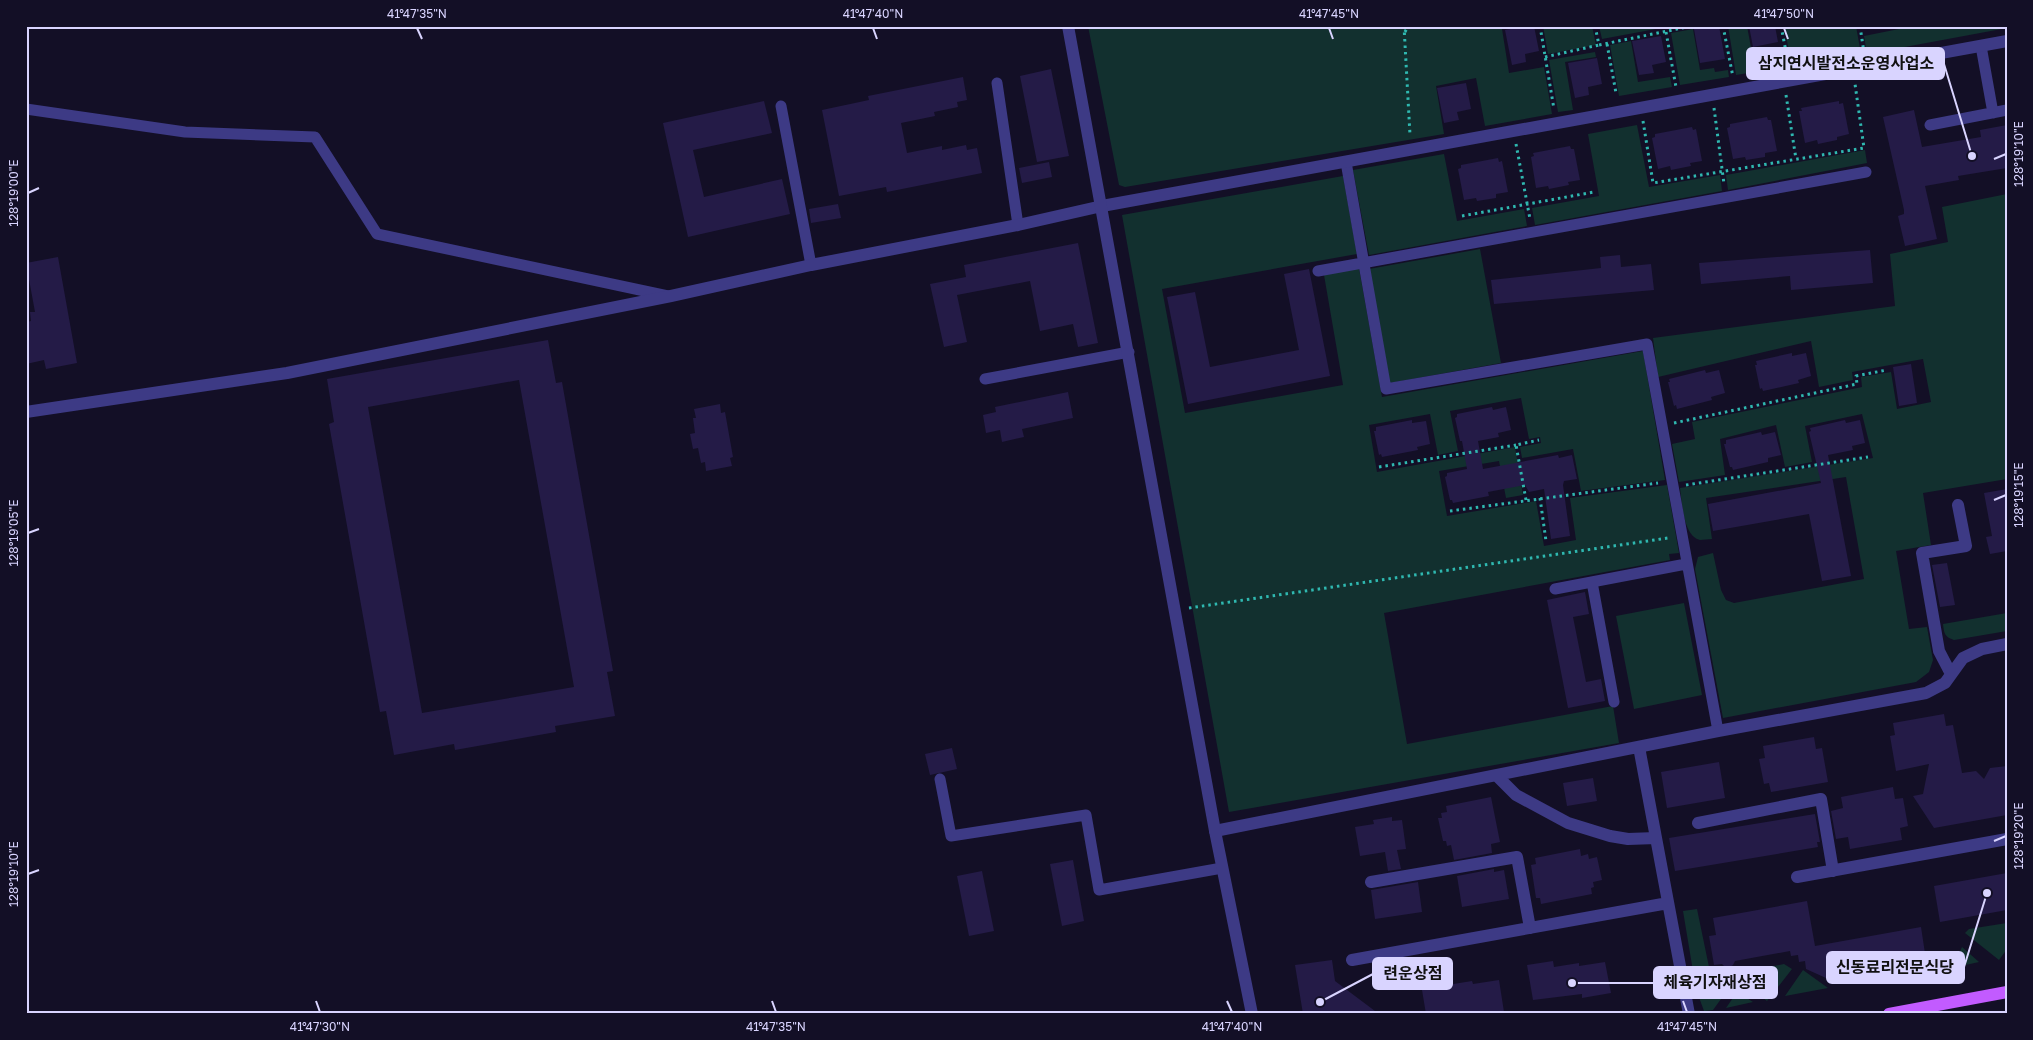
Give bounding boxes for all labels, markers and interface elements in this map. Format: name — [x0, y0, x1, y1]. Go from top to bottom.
text: 41°47'35"N — [387, 6, 447, 21]
text: 41°47'40"N — [843, 6, 903, 21]
text: 41°47'45"N — [1299, 6, 1359, 21]
text: 41°47'50"N — [1754, 6, 1814, 21]
callout: 삼지연시발전소운영사업소 — [1747, 48, 1944, 79]
text: 삼지연시발전소운영사업소 — [1758, 53, 1935, 73]
text: 128°19'10"E — [2011, 121, 2026, 187]
text: 128°19'00"E — [6, 159, 21, 227]
text: 128°19'15"E — [2011, 462, 2026, 528]
text: 128°19'05"E — [6, 500, 21, 566]
text: 128°19'20"E — [2011, 803, 2026, 869]
text: 128°19'10"E — [6, 841, 21, 907]
callout: 신동료리전문식당 — [1827, 952, 1964, 983]
text: 신동료리전문식당 — [1836, 957, 1954, 977]
callout: 련운상점 — [1373, 958, 1452, 989]
text: 련운상점 — [1384, 963, 1442, 983]
callout: 체육기자재상점 — [1654, 967, 1777, 998]
text: 체육기자재상점 — [1663, 972, 1767, 992]
text: 41°47'30"N — [290, 1019, 350, 1034]
text: 41°47'35"N — [746, 1019, 806, 1034]
text: 41°47'40"N — [1202, 1019, 1262, 1034]
text: 41°47'45"N — [1657, 1019, 1717, 1034]

